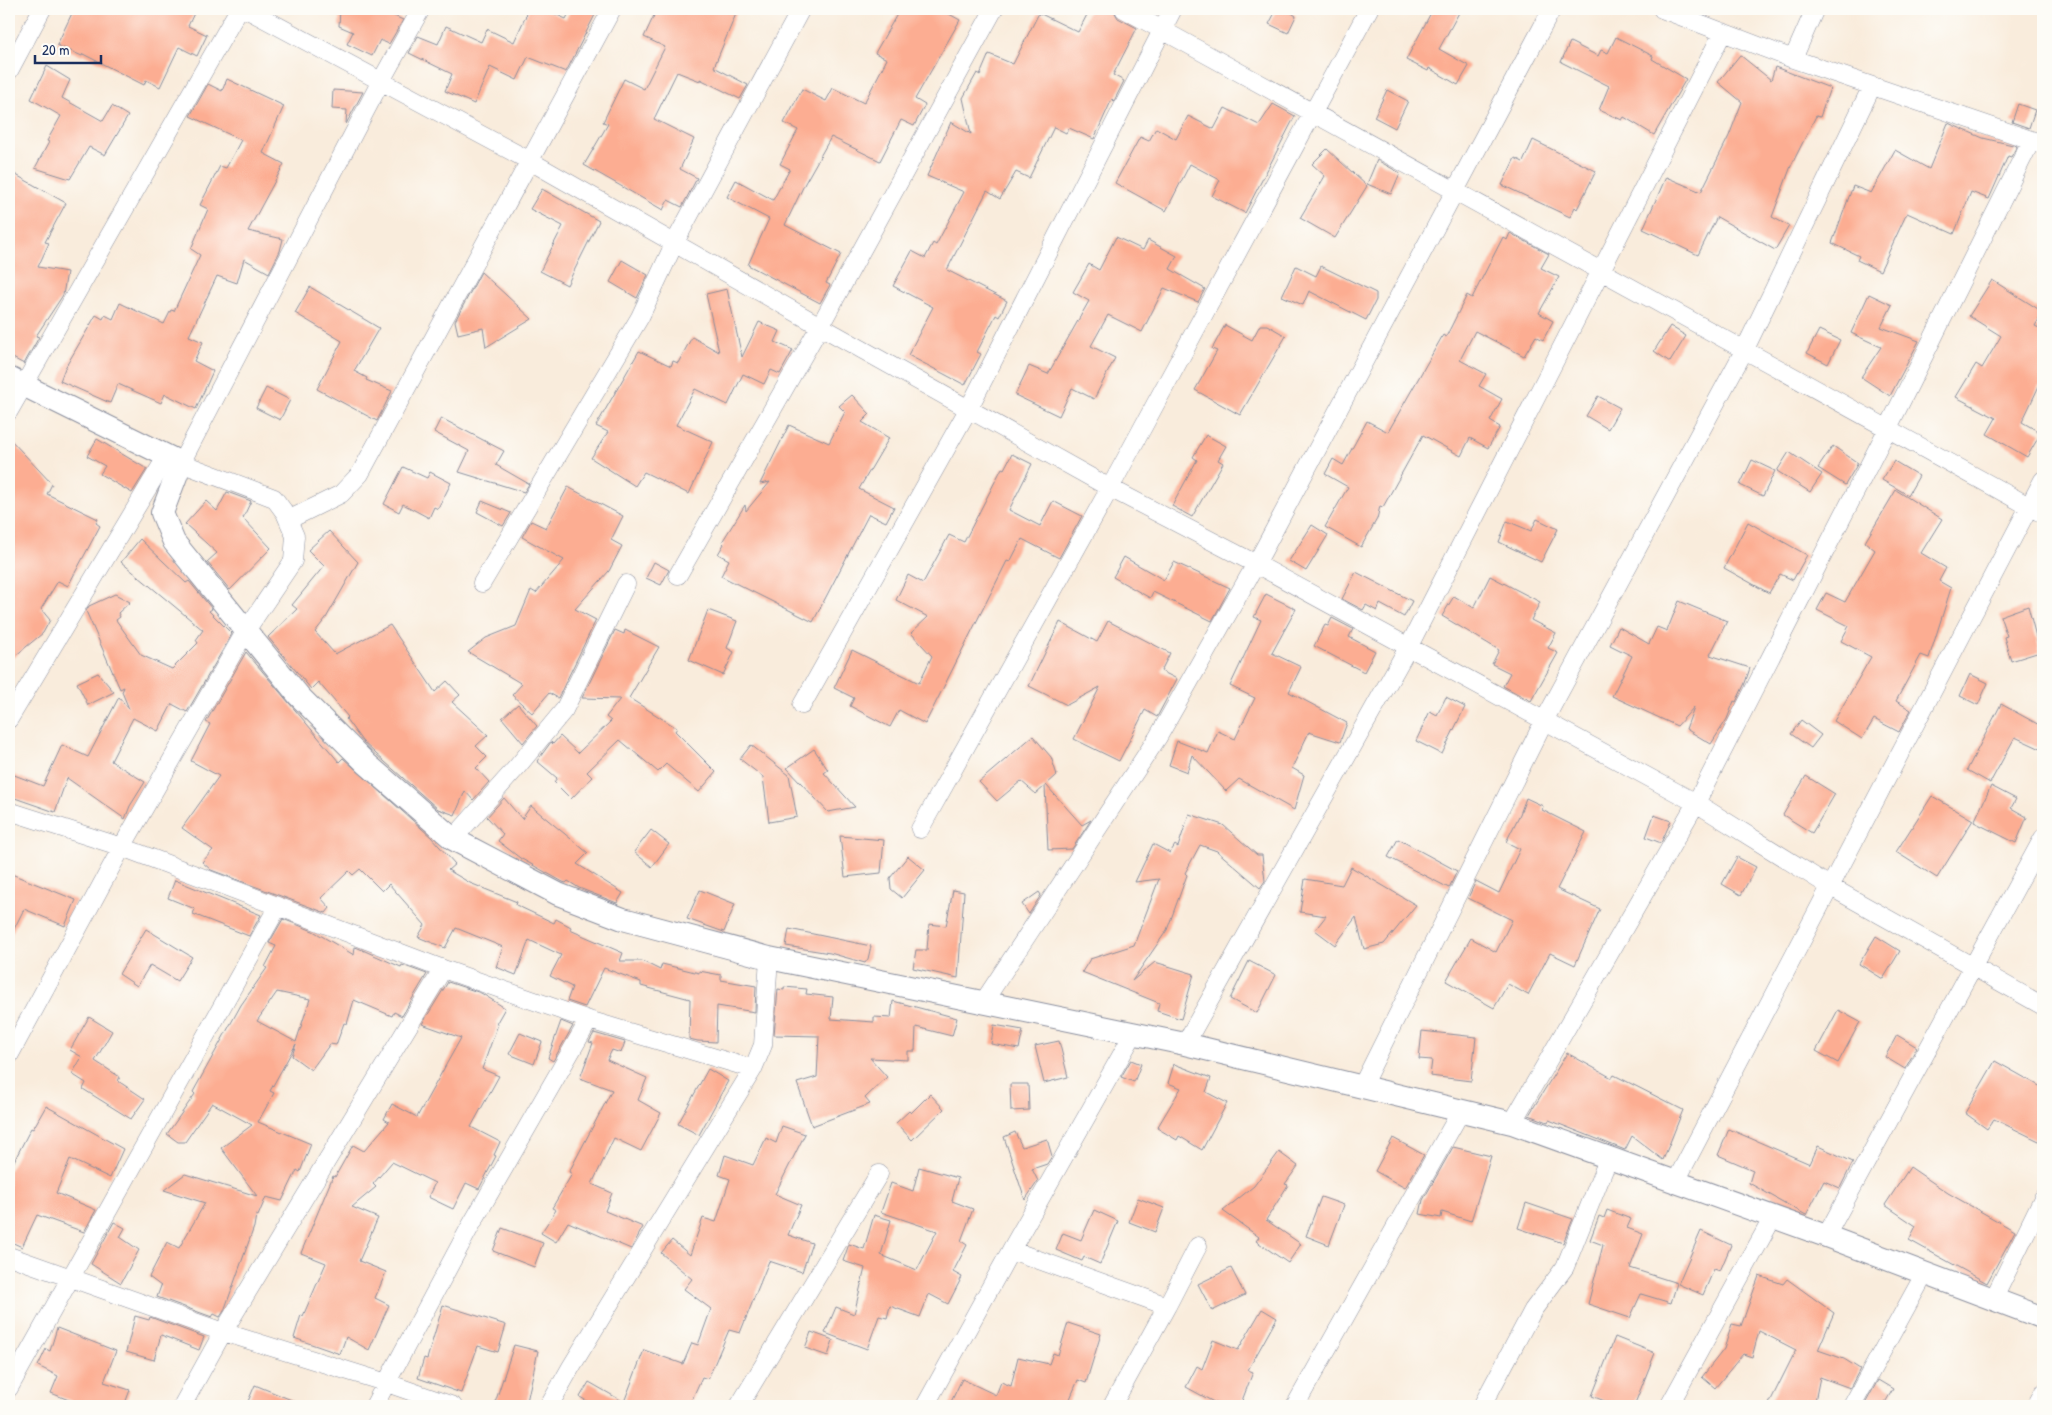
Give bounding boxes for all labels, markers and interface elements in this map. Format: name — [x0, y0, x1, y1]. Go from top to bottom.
scale bar — [35, 32, 101, 64]
text: 20 m — [42, 39, 69, 60]

